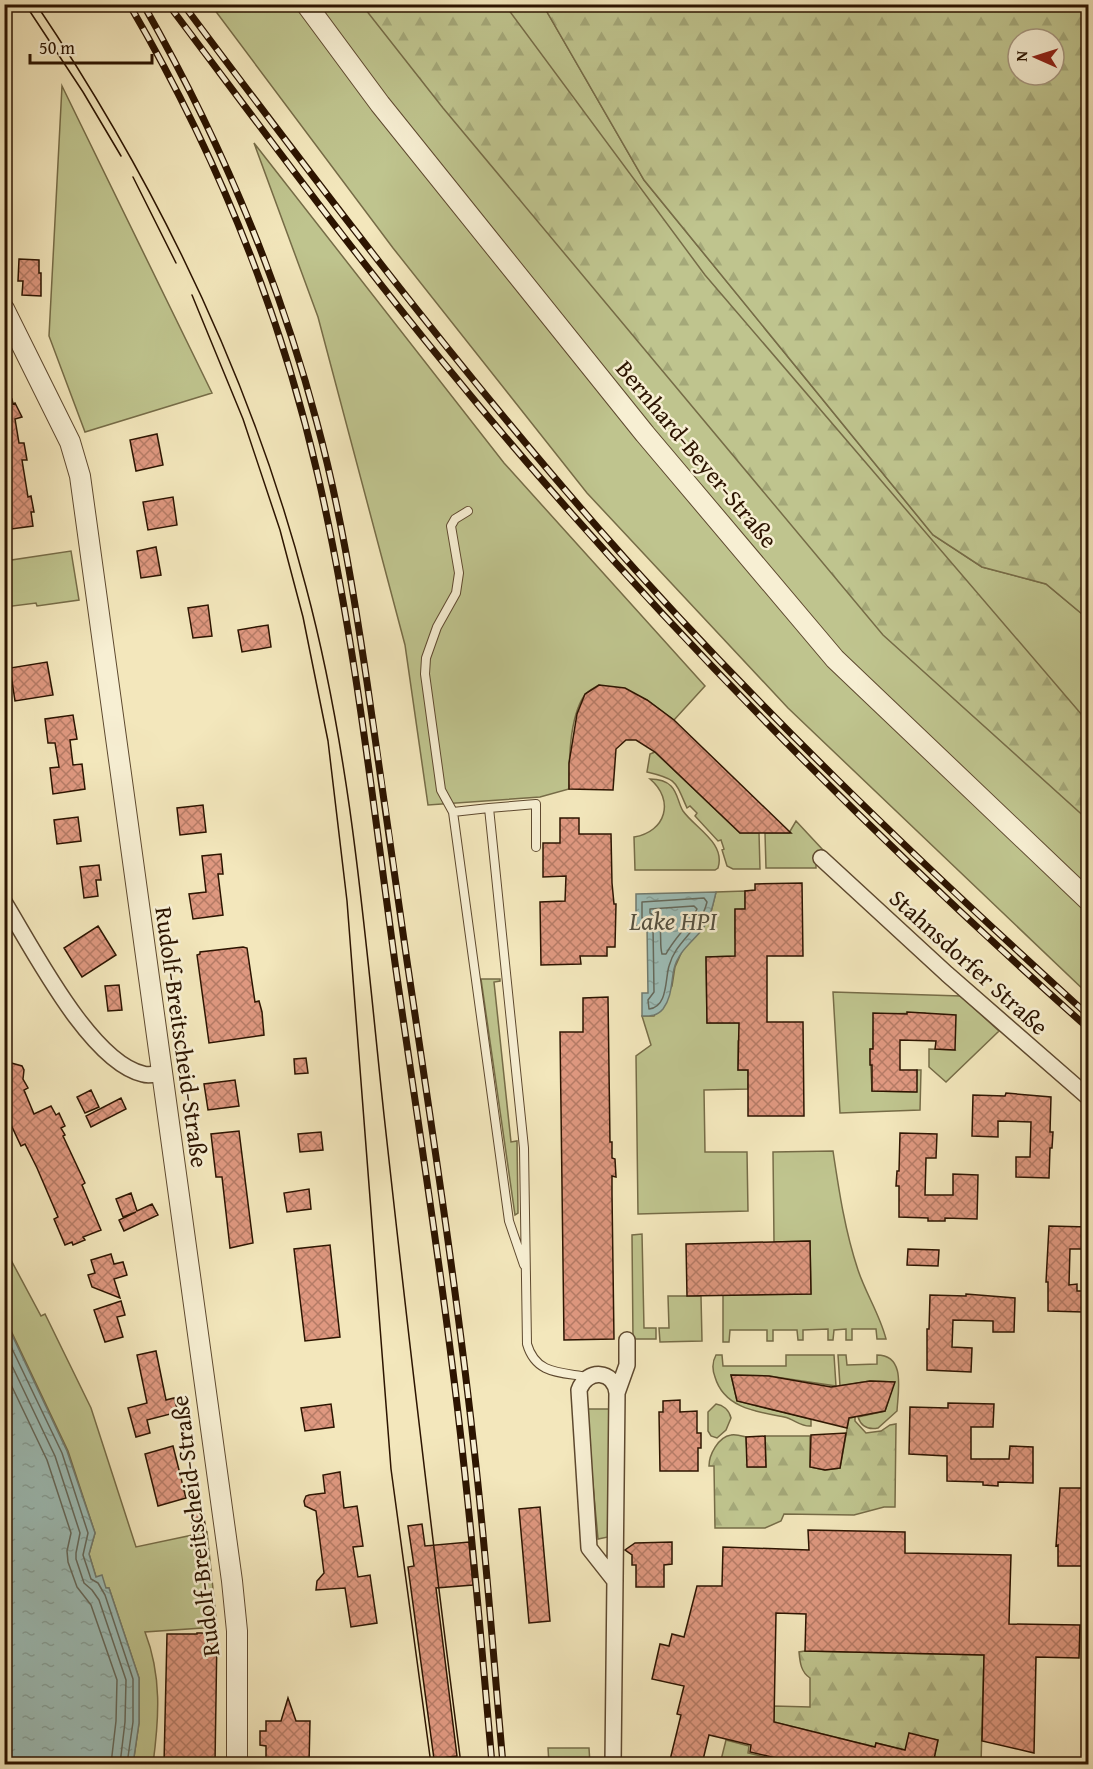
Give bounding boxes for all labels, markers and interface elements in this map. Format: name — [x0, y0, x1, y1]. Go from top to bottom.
scale bar — [30, 27, 152, 65]
north arrow — [1006, 27, 1066, 87]
text: 50 m — [39, 34, 75, 61]
text: N — [1009, 50, 1033, 62]
street label: Bernhard-Beyer-Straße — [608, 352, 786, 556]
street label: Stahnsdorfer Straße — [882, 881, 1056, 1043]
water label: Lake HPI — [628, 901, 717, 940]
street label: Rudolf-Breitscheid-Straße — [146, 904, 218, 1170]
street label: Rudolf-Breitscheid-Straße — [162, 1393, 228, 1659]

